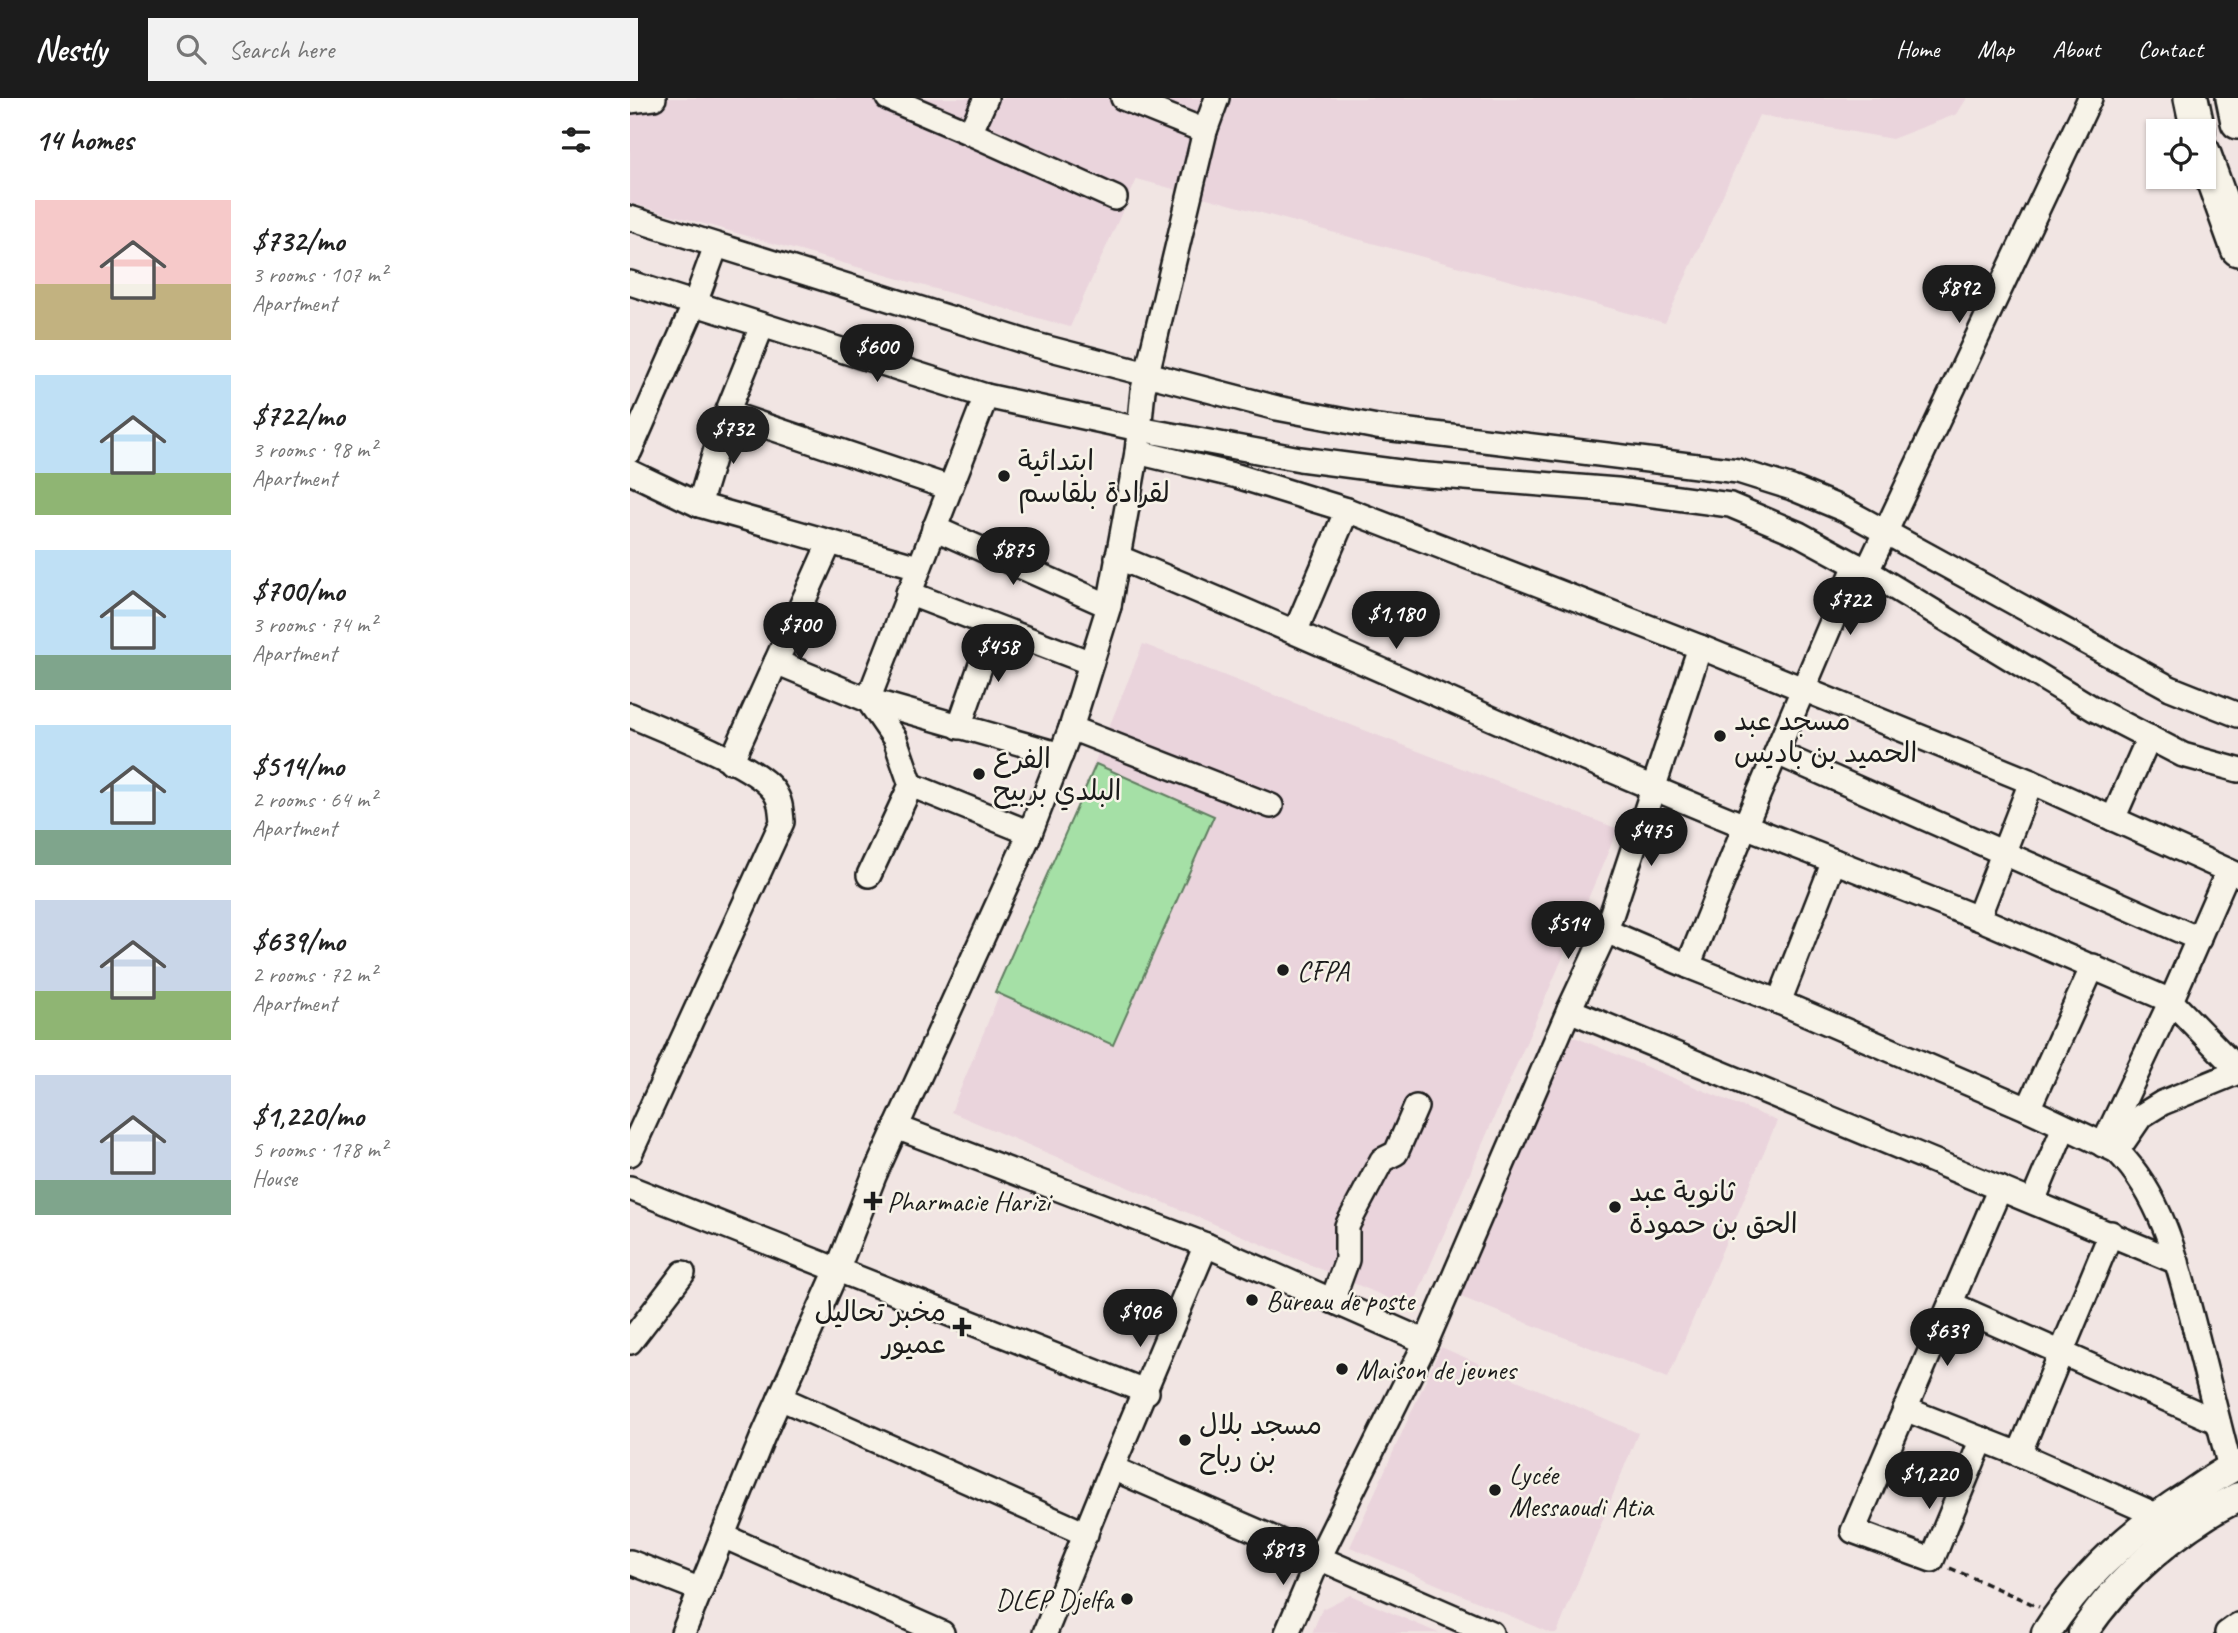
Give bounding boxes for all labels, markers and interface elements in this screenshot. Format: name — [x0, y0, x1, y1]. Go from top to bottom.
search box — [148, 18, 638, 81]
text: Nestly — [35, 28, 106, 70]
icon: search — [172, 30, 210, 68]
text: Search here — [228, 33, 334, 66]
text: Home — [1896, 34, 1939, 64]
text: Map — [1977, 34, 2014, 64]
text: About — [2052, 34, 2100, 64]
text: Contact — [2138, 34, 2203, 64]
map controls — [2146, 119, 2216, 189]
button: locate — [2146, 119, 2216, 189]
text: 14 homes — [35, 121, 133, 159]
icon: filters — [557, 121, 595, 159]
text: $732/mo — [252, 222, 344, 260]
icon: home — [91, 228, 175, 312]
text: 3 rooms · 107 m² — [252, 260, 387, 289]
pin: $892 — [1918, 266, 2000, 325]
text: $892 — [1938, 273, 1980, 302]
text: Apartment — [252, 289, 337, 318]
pin: $600 — [836, 324, 918, 384]
text: $600 — [856, 332, 898, 361]
text: $722/mo — [252, 397, 344, 435]
icon: home — [91, 403, 175, 487]
pin: $732 — [692, 406, 774, 466]
text: $732 — [712, 414, 754, 443]
text: 3 rooms · 98 m² — [252, 435, 376, 464]
place label: ابتدائية لقرادة بلقاسم — [1018, 443, 1170, 514]
text: Apartment — [252, 464, 337, 493]
marker: ابتدائية لقرادة بلقاسم — [996, 468, 1012, 484]
pin: $875 — [972, 528, 1054, 587]
text: $875 — [993, 535, 1033, 564]
text: $700/mo — [252, 572, 344, 610]
icon: home — [91, 578, 175, 662]
pin: $722 — [1809, 578, 1891, 637]
text: $722 — [1829, 585, 1871, 614]
pin: $1,180 — [1339, 592, 1453, 651]
text: $1,180 — [1368, 599, 1424, 628]
pin: $700 — [759, 602, 841, 662]
text: 3 rooms · 74 m² — [252, 610, 376, 639]
text: $700 — [779, 610, 821, 639]
pin: $458 — [957, 624, 1039, 684]
text: $458 — [977, 632, 1019, 661]
text: Apartment — [252, 639, 337, 668]
place label: مسجد عبد الحميد بن باديس — [1734, 703, 1917, 770]
marker: مسجد عبد الحميد بن باديس — [1712, 728, 1728, 744]
place label: الفرع البلدي بربيح — [993, 741, 1121, 811]
text: $514/mo — [252, 747, 344, 785]
icon: home — [91, 753, 175, 837]
marker: الفرع البلدي بربيح — [971, 766, 987, 782]
text: 2 rooms · 64 m² — [252, 785, 376, 814]
pin: $475 — [1610, 808, 1692, 868]
text: Apartment — [252, 814, 337, 843]
text: $475 — [1631, 816, 1671, 845]
pin: $514 — [1527, 902, 1609, 961]
text: $514 — [1547, 909, 1589, 938]
text: $639/mo — [252, 922, 345, 960]
icon: home — [91, 928, 175, 1012]
place label: CFPA — [1297, 953, 1351, 988]
text: 2 rooms · 72 m² — [252, 960, 376, 989]
marker: CFPA — [1275, 962, 1291, 978]
text: Apartment — [252, 989, 337, 1018]
text: $1,220/mo — [252, 1097, 364, 1135]
icon: home — [91, 1103, 175, 1187]
text: 5 rooms · 178 m² — [252, 1135, 387, 1164]
text: House — [252, 1164, 297, 1193]
place label: ثانوية عبد الحق بن حمودة — [1629, 1174, 1798, 1241]
place label: Pharmacie Harizi — [887, 1184, 1054, 1219]
marker: Pharmacie Harizi — [865, 1193, 881, 1209]
marker: ثانوية عبد الحق بن حمودة — [1607, 1199, 1623, 1215]
place label: Bureau de poste — [1266, 1283, 1416, 1318]
pin: $906 — [1099, 1290, 1181, 1349]
marker: Bureau de poste — [1244, 1292, 1260, 1308]
place label: مخبر تحاليل عميور — [815, 1294, 946, 1361]
text: $906 — [1119, 1297, 1161, 1326]
pin: $639 — [1906, 1308, 1988, 1368]
text: $639 — [1926, 1316, 1968, 1345]
marker: مخبر تحاليل عميور — [952, 1317, 972, 1337]
place label: Maison de jeunes — [1356, 1352, 1518, 1387]
marker: Maison de jeunes — [1334, 1361, 1350, 1377]
place label: مسجد بلال بن رباح — [1199, 1407, 1322, 1475]
marker: مسجد بلال بن رباح — [1177, 1432, 1193, 1448]
pin: $1,220 — [1872, 1452, 1986, 1511]
place label: Lycée Messaoudi Atia — [1509, 1457, 1654, 1524]
text: $1,220 — [1901, 1459, 1957, 1488]
marker: Lycée Messaoudi Atia — [1487, 1482, 1503, 1498]
pin: $813 — [1242, 1528, 1324, 1587]
text: $813 — [1262, 1535, 1304, 1564]
place label: DLEP Djelfa — [995, 1582, 1115, 1617]
marker: DLEP Djelfa — [1119, 1591, 1135, 1607]

